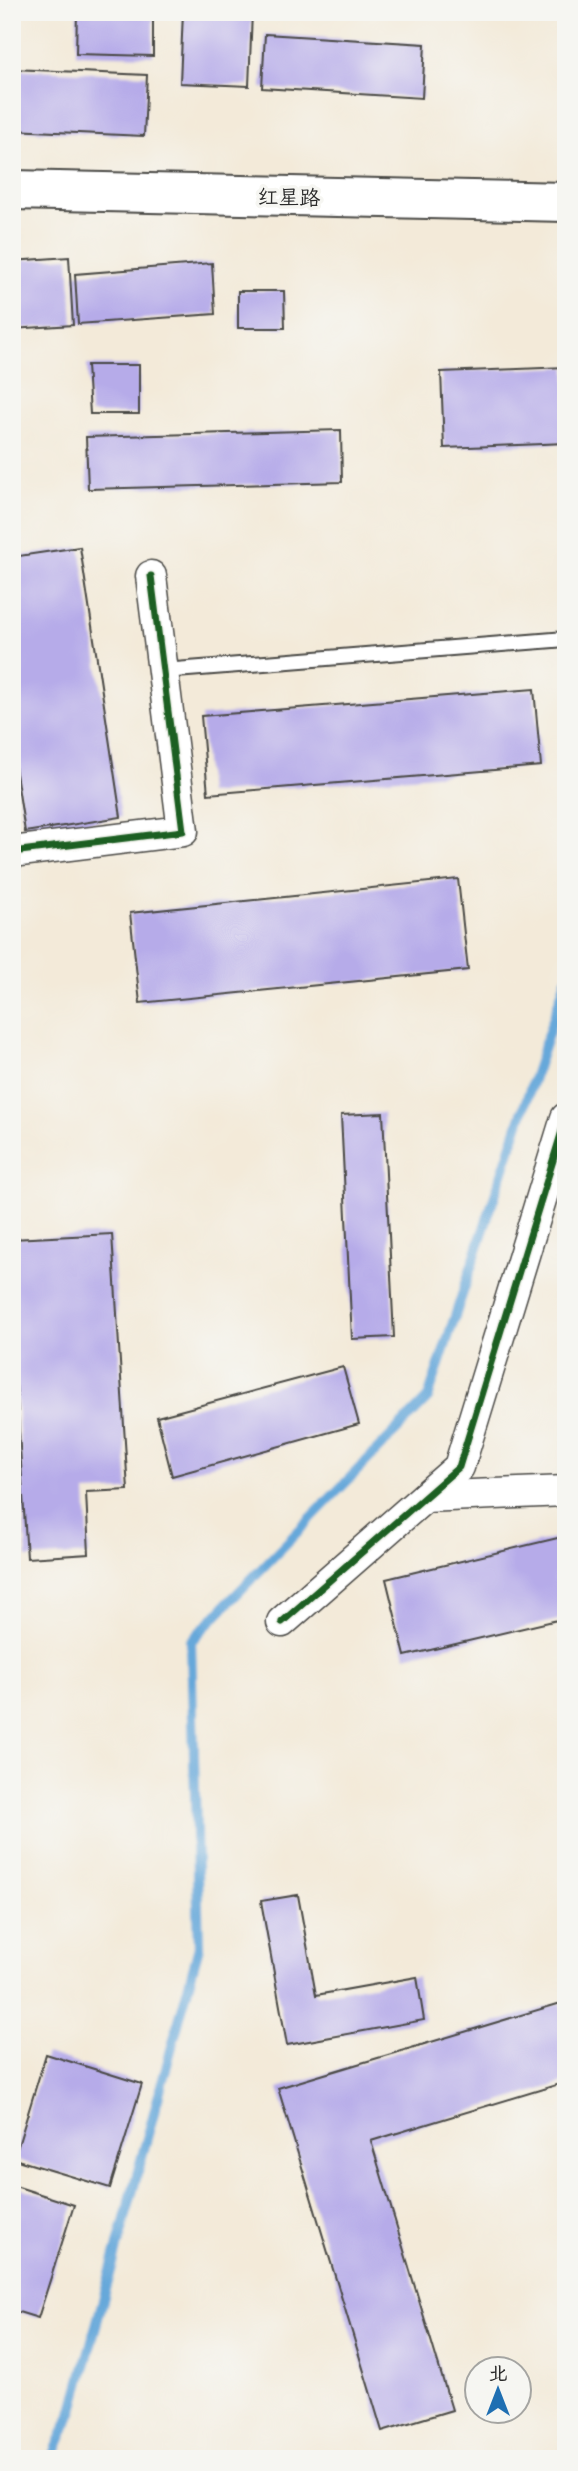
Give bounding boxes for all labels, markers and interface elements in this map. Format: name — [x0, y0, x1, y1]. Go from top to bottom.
street label: 红星路 — [257, 182, 321, 210]
north arrow — [462, 2356, 532, 2426]
text: 北 — [488, 2360, 508, 2385]

